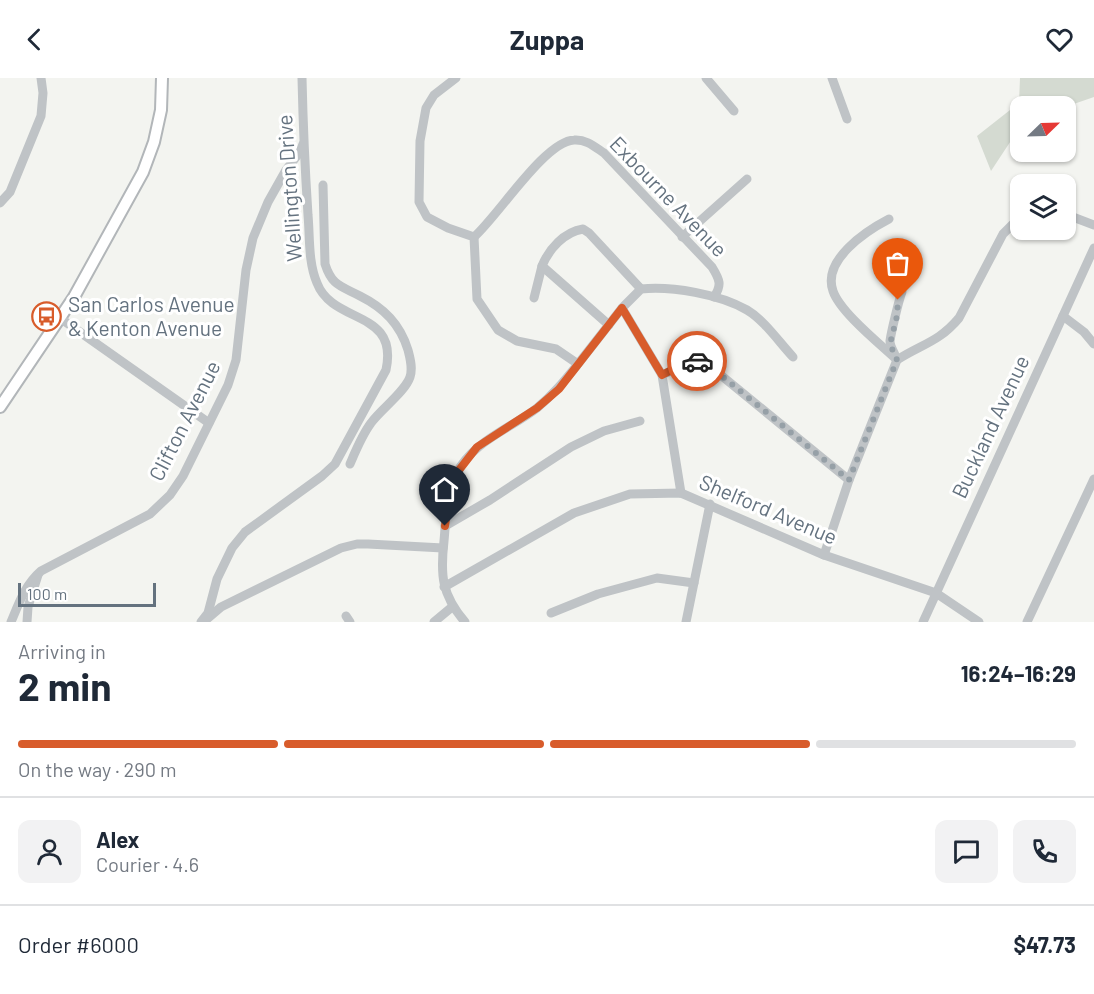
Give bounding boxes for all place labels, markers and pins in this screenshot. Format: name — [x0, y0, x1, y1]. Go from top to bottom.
pin — [872, 238, 923, 300]
place label: San Carlos Avenue & Kenton Avenue — [68, 291, 235, 340]
bus stop icon: San Carlos Avenue & Kenton Avenue — [31, 301, 63, 333]
pin — [419, 464, 470, 526]

